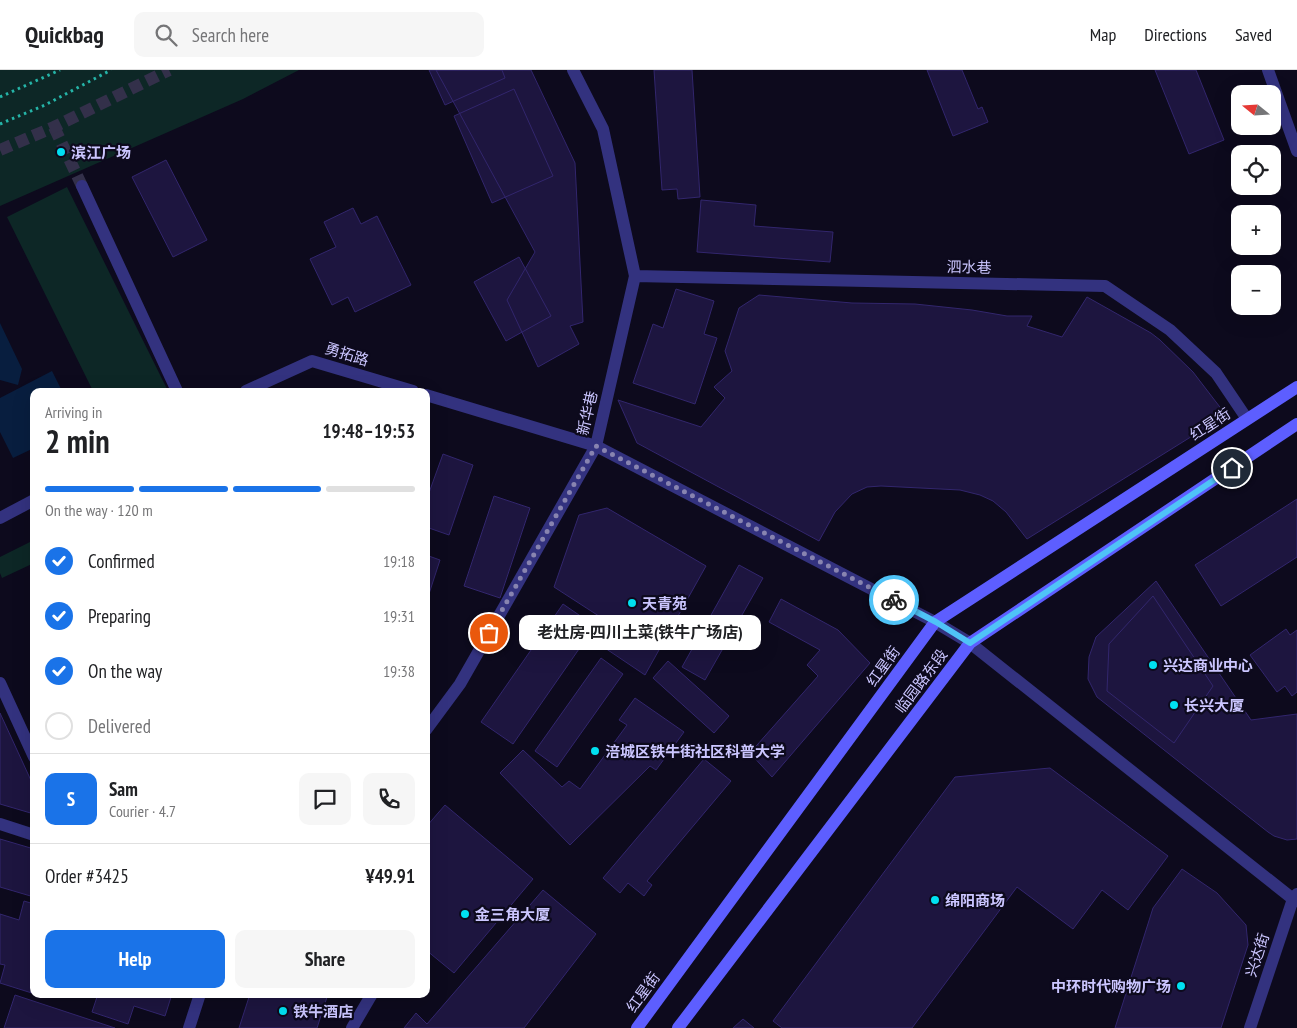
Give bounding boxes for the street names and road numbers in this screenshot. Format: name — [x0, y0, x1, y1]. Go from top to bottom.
street label: 泗水巷 — [946, 257, 992, 277]
street label: 勇拓路 — [323, 338, 371, 370]
street label: 新华巷 — [573, 389, 601, 437]
street label: 红星街 — [1186, 404, 1234, 444]
street label: 红星街 — [862, 642, 904, 690]
street label: 临园路东段 — [891, 645, 951, 717]
street label: 兴达街 — [1241, 931, 1273, 979]
street label: 红星街 — [622, 968, 664, 1016]

